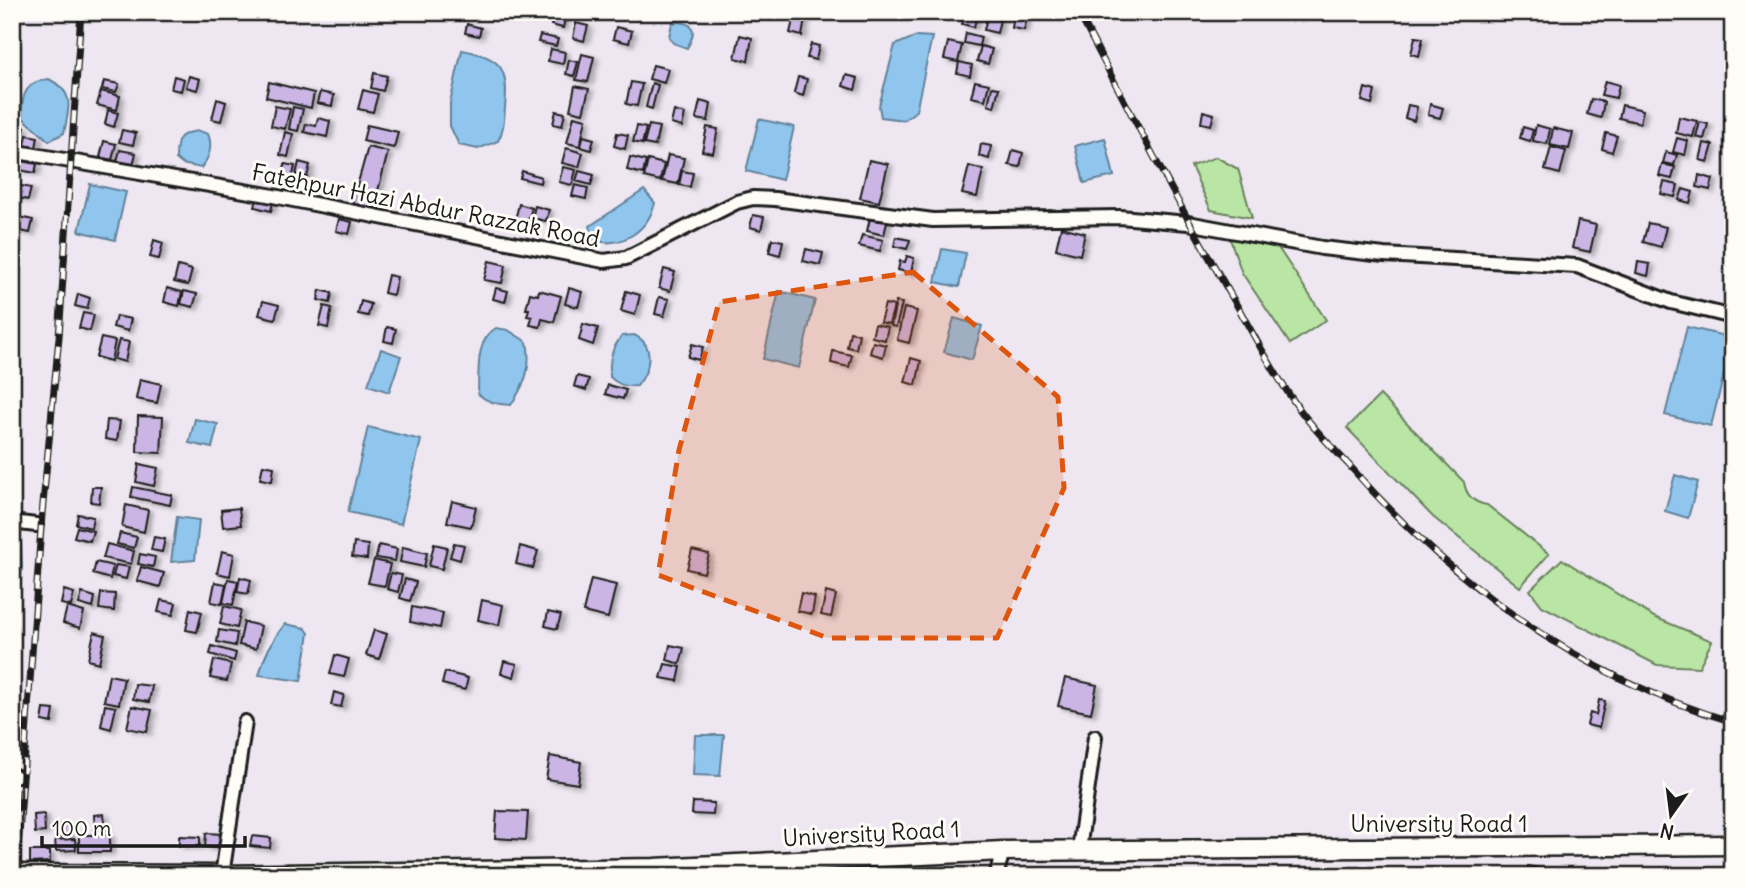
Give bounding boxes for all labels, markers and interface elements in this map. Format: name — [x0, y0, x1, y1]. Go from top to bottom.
street label: Fatehpur Hazi Abdur Razzak Road — [250, 157, 602, 253]
north arrow — [1636, 780, 1706, 850]
scale bar — [42, 804, 245, 848]
street label: University Road 1 — [1350, 809, 1528, 838]
street label: University Road 1 — [782, 814, 960, 852]
text: 100 m — [52, 815, 111, 842]
text: N — [1658, 818, 1676, 845]

